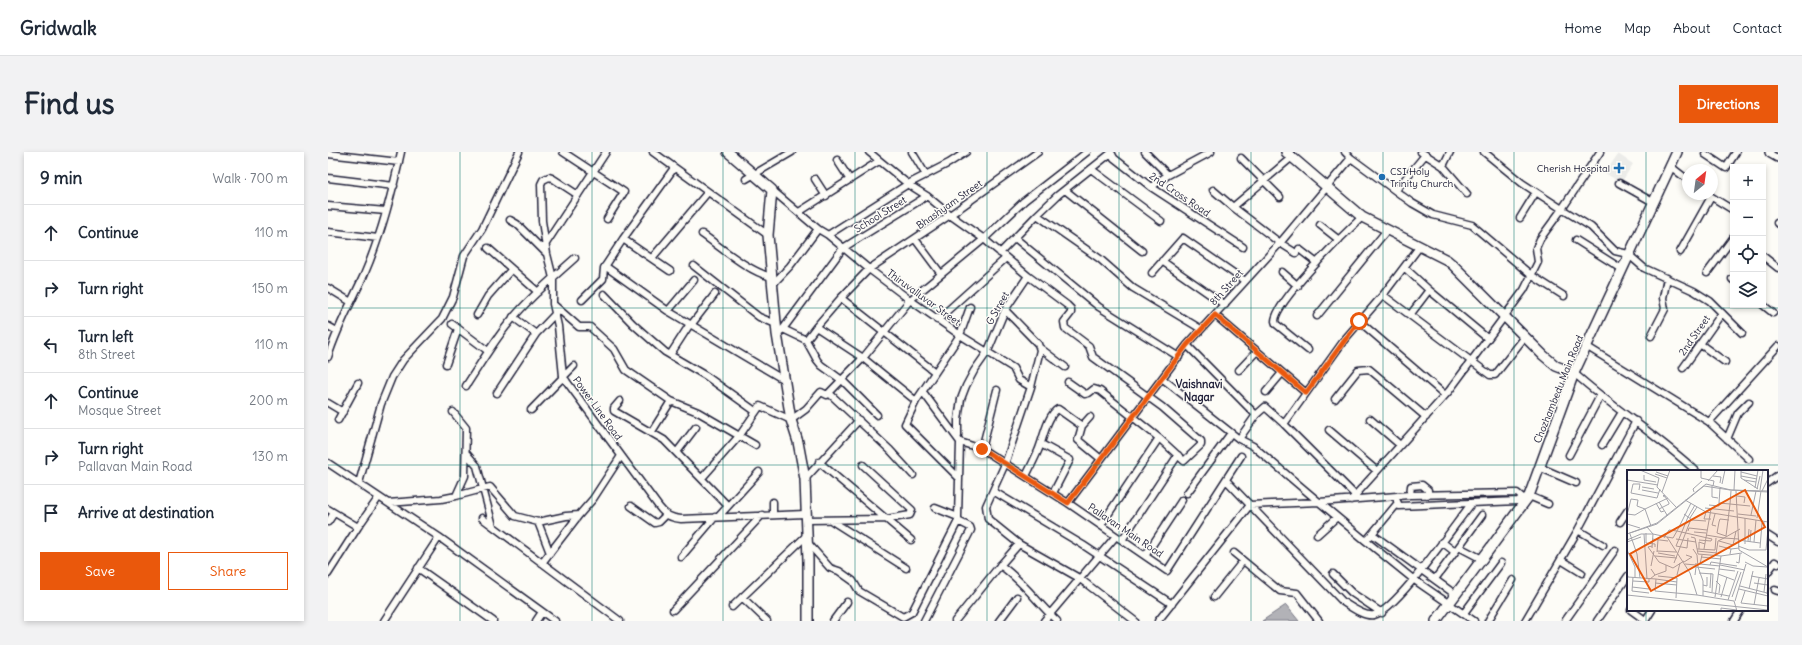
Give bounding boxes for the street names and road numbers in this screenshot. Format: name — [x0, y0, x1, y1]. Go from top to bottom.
street label: 2nd Cross Road — [1147, 169, 1213, 220]
street label: Bhashyam Street — [914, 176, 985, 232]
street label: School Street — [852, 193, 909, 236]
street label: Thiruvalluvar Street — [884, 266, 963, 329]
street label: 8th Street — [1207, 266, 1246, 308]
street label: G Street — [983, 289, 1012, 327]
street label: 2nd Street — [1676, 312, 1713, 358]
street label: Chozhambedu Main Road — [1531, 333, 1586, 445]
street label: Power Line Road — [570, 374, 625, 443]
street label: Pallavan Main Road — [1086, 500, 1166, 560]

